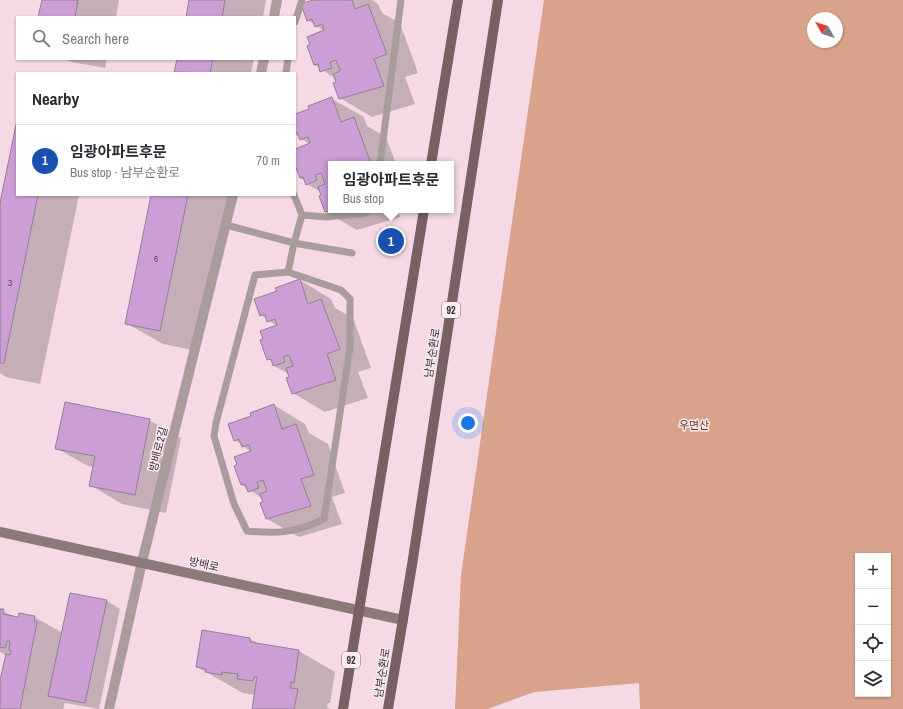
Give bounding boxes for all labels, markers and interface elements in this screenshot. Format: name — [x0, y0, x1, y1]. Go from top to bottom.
north arrow — [807, 12, 843, 48]
search box — [16, 16, 296, 60]
icon: search — [30, 27, 52, 49]
text: Search here — [62, 28, 129, 49]
text: Nearby — [32, 87, 79, 110]
text: 임광아파트후문 — [70, 141, 167, 162]
text: 1 — [42, 152, 48, 169]
text: 70 m — [256, 152, 280, 169]
popup — [328, 161, 454, 213]
text: Bus stop · 남부순환로 — [70, 164, 180, 181]
text: 임광아파트후문 — [343, 169, 439, 190]
text: Bus stop — [343, 190, 384, 207]
pin: 1 — [378, 226, 404, 256]
house number: 6 — [154, 253, 158, 265]
house number: 3 — [8, 277, 12, 289]
road number: 92 — [442, 302, 460, 318]
street label: 남부순환로 — [421, 327, 443, 379]
your location — [458, 413, 478, 433]
park label: 우면산 — [679, 418, 709, 432]
street label: 방배로2길 — [146, 425, 170, 473]
map controls — [855, 553, 891, 697]
button: + — [855, 553, 891, 589]
street label: 방배로 — [188, 554, 220, 574]
button: − — [855, 589, 891, 625]
button: locate — [855, 625, 891, 661]
street label: 남부순환로 — [371, 647, 393, 699]
road number: 92 — [342, 652, 360, 668]
button: layers — [855, 661, 891, 697]

